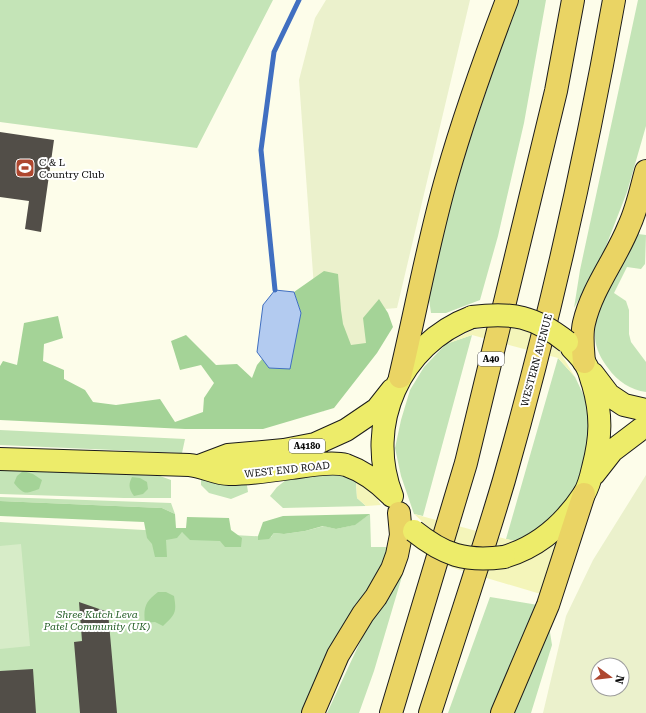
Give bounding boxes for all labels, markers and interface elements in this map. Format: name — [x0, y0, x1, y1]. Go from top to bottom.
sports icon: C & L Country Club — [14, 157, 36, 179]
place label: C & L Country Club — [39, 157, 104, 180]
street label: WESTERN AVENUE — [519, 313, 554, 408]
road number: A40 — [478, 352, 504, 366]
road number: A4180 — [289, 439, 325, 453]
street label: WEST END ROAD — [244, 460, 331, 479]
park label: Shree Kutch Leva Patel Community (UK) — [43, 609, 150, 632]
north arrow — [590, 657, 630, 697]
text: N — [612, 674, 627, 686]

